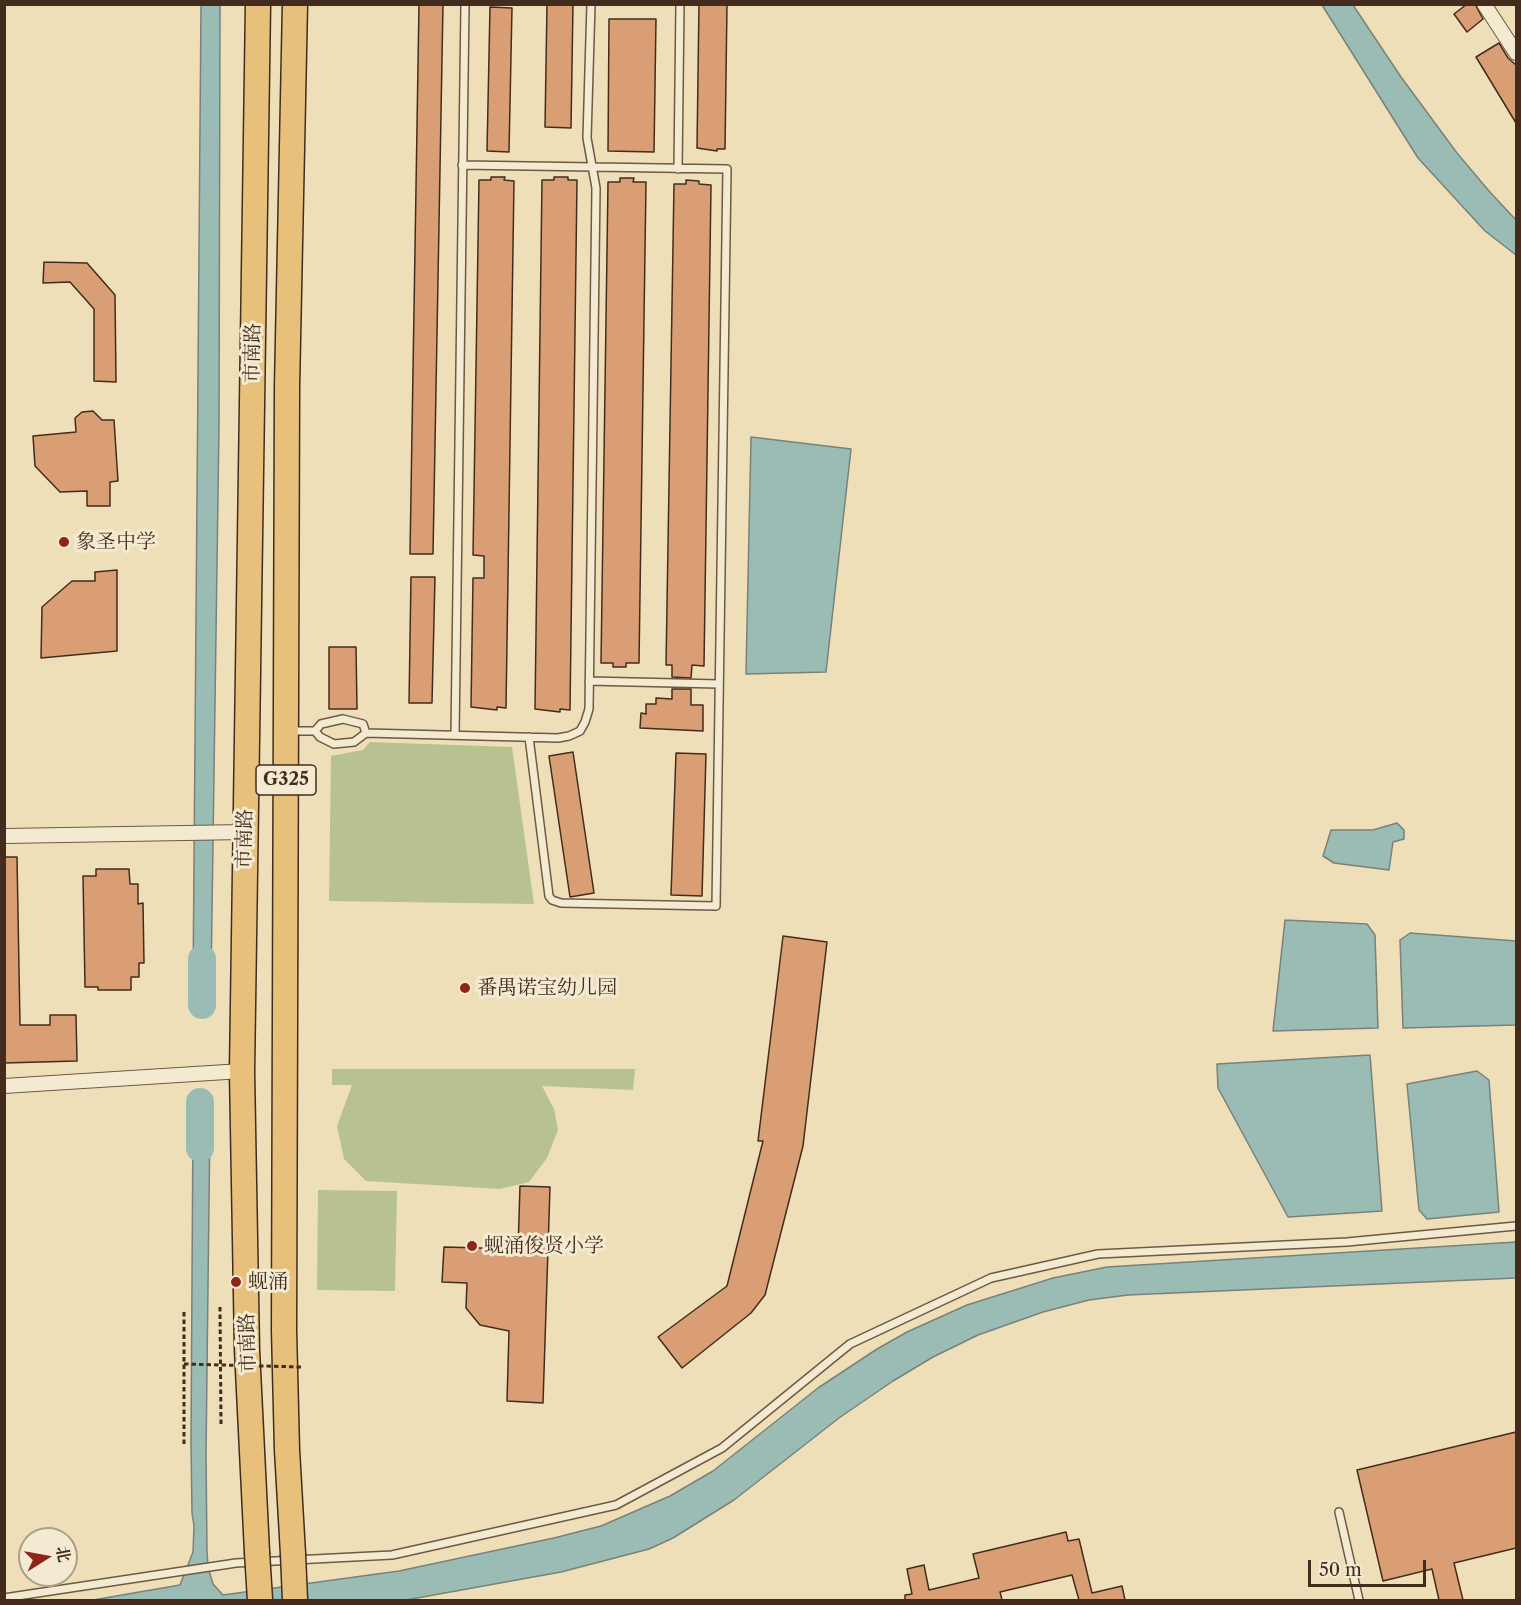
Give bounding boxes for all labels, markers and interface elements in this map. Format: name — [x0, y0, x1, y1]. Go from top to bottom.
street label: 市南路 — [240, 323, 266, 383]
place label: 象圣中学 — [76, 530, 156, 554]
marker: 象圣中学 — [57, 535, 71, 549]
road number: G325 — [256, 765, 316, 795]
street label: 市南路 — [232, 809, 258, 869]
place label: 番禺诺宝幼儿园 — [477, 976, 617, 1000]
marker: 番禺诺宝幼儿园 — [458, 981, 472, 995]
place label: 蚬涌俊贤小学 — [484, 1234, 604, 1258]
marker: 蚬涌俊贤小学 — [465, 1239, 479, 1253]
place label: 蚬涌 — [248, 1270, 288, 1294]
marker: 蚬涌 — [229, 1275, 243, 1289]
street label: 市南路 — [235, 1313, 261, 1373]
north arrow — [18, 1527, 78, 1587]
text: 北 — [52, 1544, 75, 1564]
scale bar — [1311, 1548, 1430, 1586]
text: 50 m — [1319, 1559, 1362, 1581]

